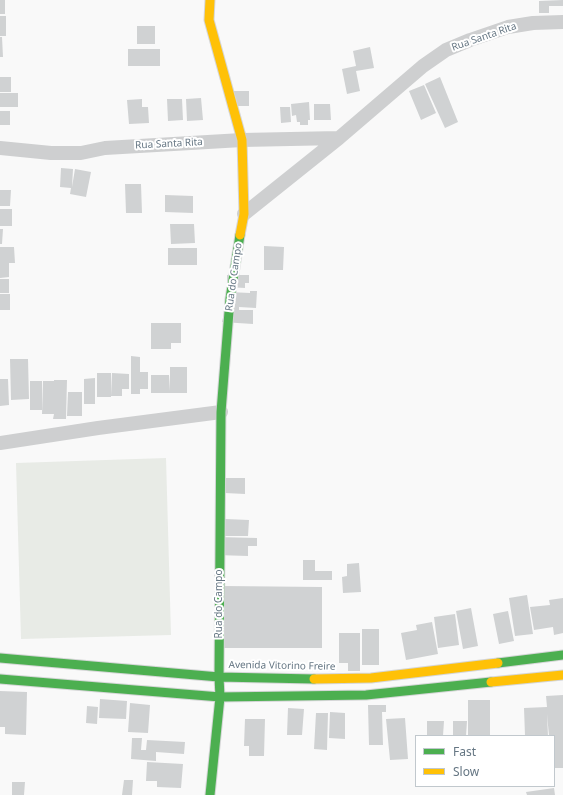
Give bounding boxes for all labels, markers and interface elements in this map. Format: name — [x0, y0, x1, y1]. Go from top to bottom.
street label: Rua Santa Rita — [450, 20, 518, 54]
street label: Rua Santa Rita — [135, 136, 203, 152]
street label: Rua do Campo — [223, 242, 245, 312]
street label: Rua do Campo — [213, 570, 225, 638]
street label: Avenida Vitorino Freire — [228, 659, 336, 673]
legend — [415, 735, 555, 787]
text: Fast — [453, 743, 476, 760]
text: Slow — [453, 763, 479, 780]

